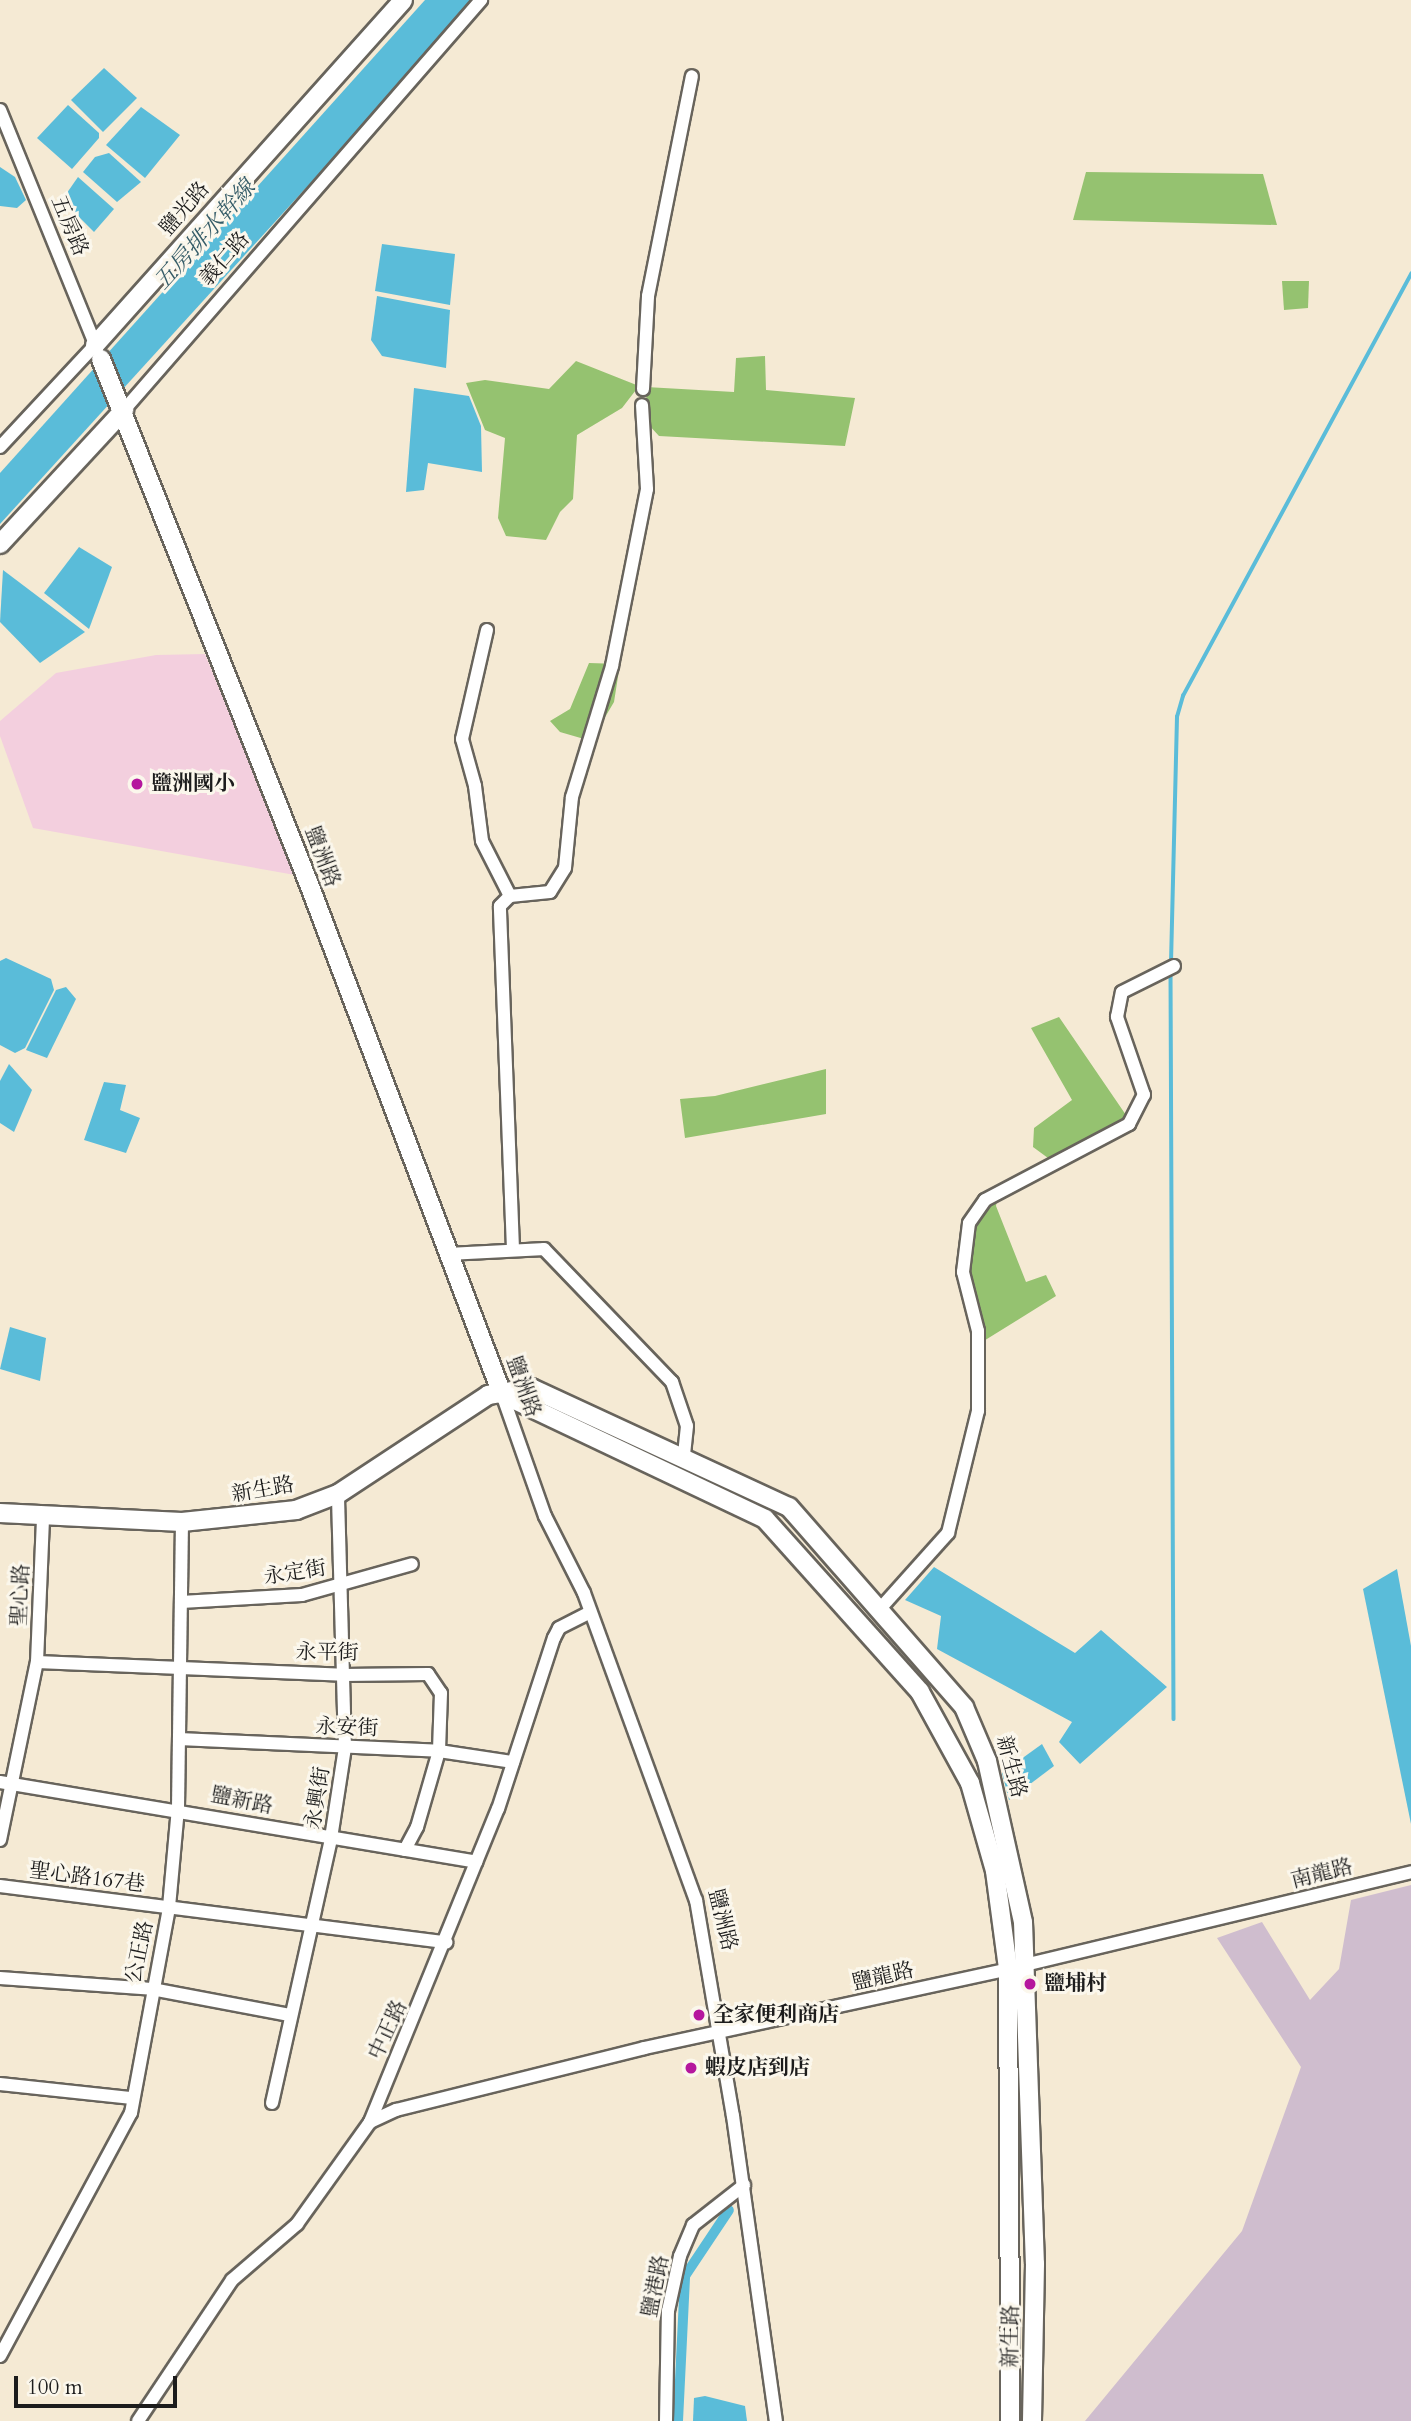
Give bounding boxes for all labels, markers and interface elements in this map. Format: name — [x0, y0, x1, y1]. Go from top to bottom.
water label: 五房排水幹線 — [149, 174, 261, 296]
street label: 鹽光路 — [155, 177, 215, 241]
street label: 五房路 — [45, 192, 93, 260]
street label: 義仁路 — [195, 227, 255, 291]
place label: 鹽洲國小 — [151, 771, 235, 797]
marker: 鹽洲國小 — [129, 776, 145, 792]
street label: 鹽洲路 — [299, 823, 345, 891]
street label: 鹽洲路 — [500, 1353, 546, 1421]
street label: 新生路 — [230, 1472, 296, 1508]
street label: 永定街 — [262, 1556, 328, 1590]
street label: 聖心路 — [7, 1563, 35, 1627]
street label: 永平街 — [295, 1640, 359, 1666]
street label: 永安街 — [315, 1714, 379, 1742]
street label: 新生路 — [991, 1733, 1031, 1801]
street label: 永興街 — [301, 1765, 335, 1831]
street label: 鹽新路 — [209, 1783, 275, 1819]
street label: 南龍路 — [1288, 1854, 1356, 1894]
street label: 聖心路167巷 — [28, 1858, 146, 1898]
street label: 鹽洲路 — [702, 1886, 742, 1954]
street label: 公正路 — [121, 1919, 159, 1985]
street label: 鹽龍路 — [849, 1958, 917, 1996]
place label: 鹽埔村 — [1044, 1971, 1107, 1997]
marker: 鹽埔村 — [1022, 1976, 1038, 1992]
street label: 中正路 — [363, 1996, 413, 2064]
place label: 全家便利商店 — [713, 2002, 839, 2028]
marker: 全家便利商店 — [691, 2007, 707, 2023]
place label: 蝦皮店到店 — [705, 2055, 810, 2081]
marker: 蝦皮店到店 — [683, 2060, 699, 2076]
street label: 鹽港路 — [638, 2253, 674, 2319]
street label: 新生路 — [998, 2304, 1024, 2368]
scale bar — [18, 2362, 180, 2406]
text: 100 m — [27, 2373, 83, 2402]

